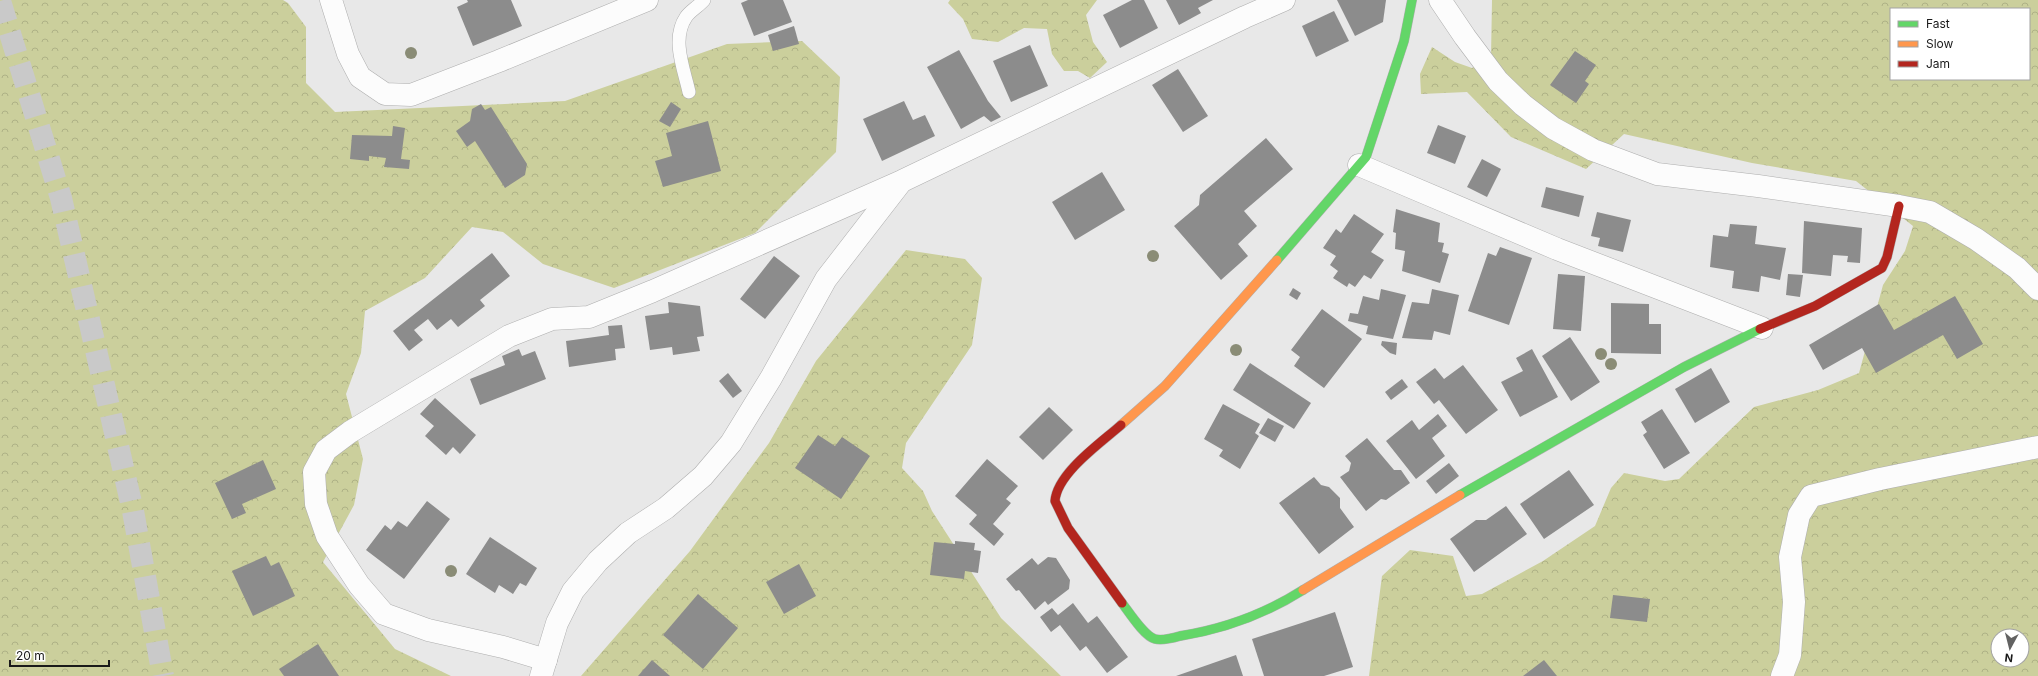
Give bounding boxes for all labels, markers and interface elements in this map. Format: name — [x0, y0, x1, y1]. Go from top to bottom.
legend — [1890, 8, 2030, 80]
text: Fast — [1926, 16, 1950, 31]
text: Slow — [1926, 36, 1954, 51]
text: Jam — [1926, 56, 1950, 71]
north arrow — [1990, 628, 2030, 668]
scale bar — [10, 642, 109, 668]
text: 20 m — [16, 648, 45, 663]
text: N — [2004, 650, 2014, 665]

